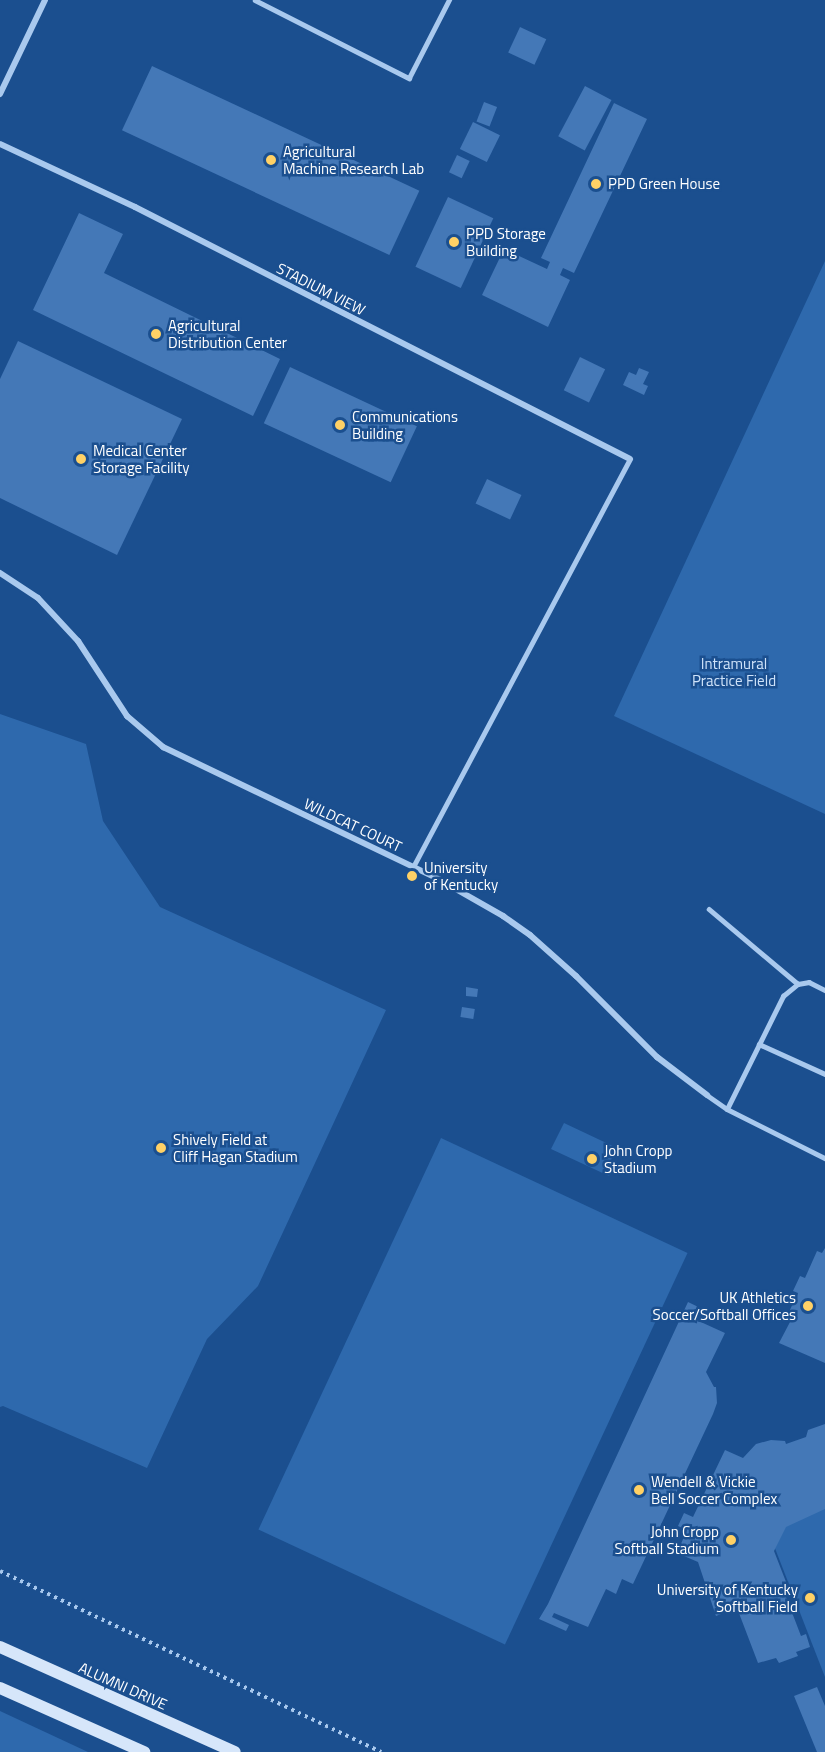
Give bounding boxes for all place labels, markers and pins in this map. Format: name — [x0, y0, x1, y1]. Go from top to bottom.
place label: Agricultural Machine Research Lab — [283, 142, 424, 177]
marker: Agricultural Machine Research Lab — [264, 153, 278, 167]
place label: PPD Green House — [608, 175, 720, 193]
marker: PPD Green House — [589, 177, 603, 191]
place label: PPD Storage Building — [466, 224, 546, 259]
marker: PPD Storage Building — [447, 235, 461, 249]
place label: Agricultural Distribution Center — [168, 316, 287, 351]
marker: Agricultural Distribution Center — [149, 327, 163, 341]
place label: Communications Building — [352, 407, 458, 442]
marker: Communications Building — [333, 418, 347, 432]
place label: Medical Center Storage Facility — [93, 441, 189, 476]
marker: Medical Center Storage Facility — [74, 452, 88, 466]
place label: University of Kentucky — [424, 858, 498, 893]
marker: University of Kentucky — [405, 869, 419, 883]
place label: Shively Field at Cliff Hagan Stadium — [173, 1130, 298, 1165]
marker: Shively Field at Cliff Hagan Stadium — [154, 1141, 168, 1155]
place label: John Cropp Stadium — [604, 1141, 672, 1176]
marker: John Cropp Stadium — [585, 1152, 599, 1166]
place label: UK Athletics Soccer/Softball Offices — [653, 1288, 796, 1323]
marker: UK Athletics Soccer/Softball Offices — [801, 1299, 815, 1313]
place label: Wendell & Vickie Bell Soccer Complex — [651, 1472, 777, 1507]
marker: Wendell & Vickie Bell Soccer Complex — [632, 1483, 646, 1497]
place label: John Cropp Softball Stadium — [615, 1522, 719, 1557]
marker: John Cropp Softball Stadium — [724, 1533, 738, 1547]
place label: University of Kentucky Softball Field — [657, 1580, 798, 1615]
marker: University of Kentucky Softball Field — [803, 1591, 817, 1605]

